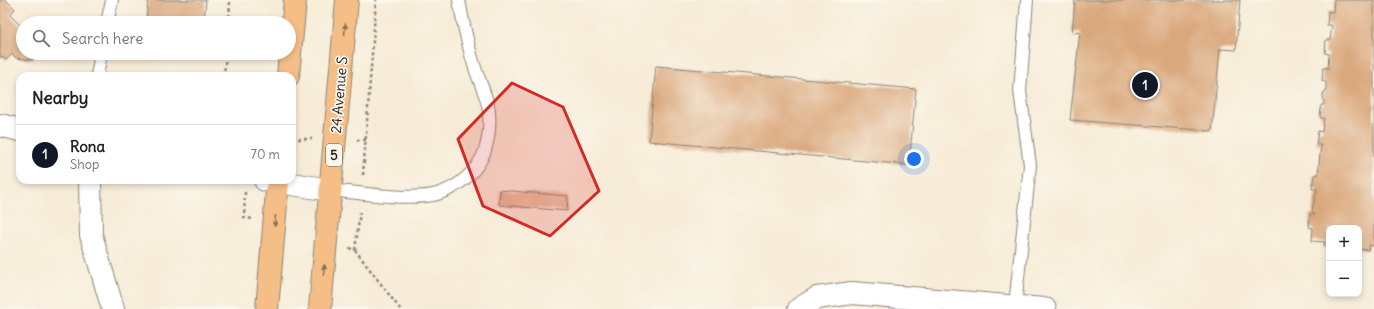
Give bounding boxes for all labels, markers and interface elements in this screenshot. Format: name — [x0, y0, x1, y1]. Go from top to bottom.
search box — [16, 16, 296, 60]
one-way arrow — [341, 23, 348, 35]
icon: search — [30, 27, 52, 49]
text: Search here — [62, 29, 143, 48]
street label: 24 Avenue S — [327, 56, 351, 134]
pin: 1 — [1132, 70, 1158, 100]
text: Nearby — [32, 87, 88, 109]
text: Rona — [70, 137, 105, 156]
road number: 5 — [326, 144, 342, 166]
text: 1 — [42, 146, 48, 163]
text: 70 m — [251, 146, 280, 163]
your location — [904, 149, 924, 169]
text: Shop — [70, 156, 99, 173]
one-way arrow — [271, 215, 278, 227]
map controls — [1326, 225, 1362, 297]
button: + — [1326, 225, 1362, 261]
button: − — [1326, 261, 1362, 297]
one-way arrow — [320, 264, 327, 276]

